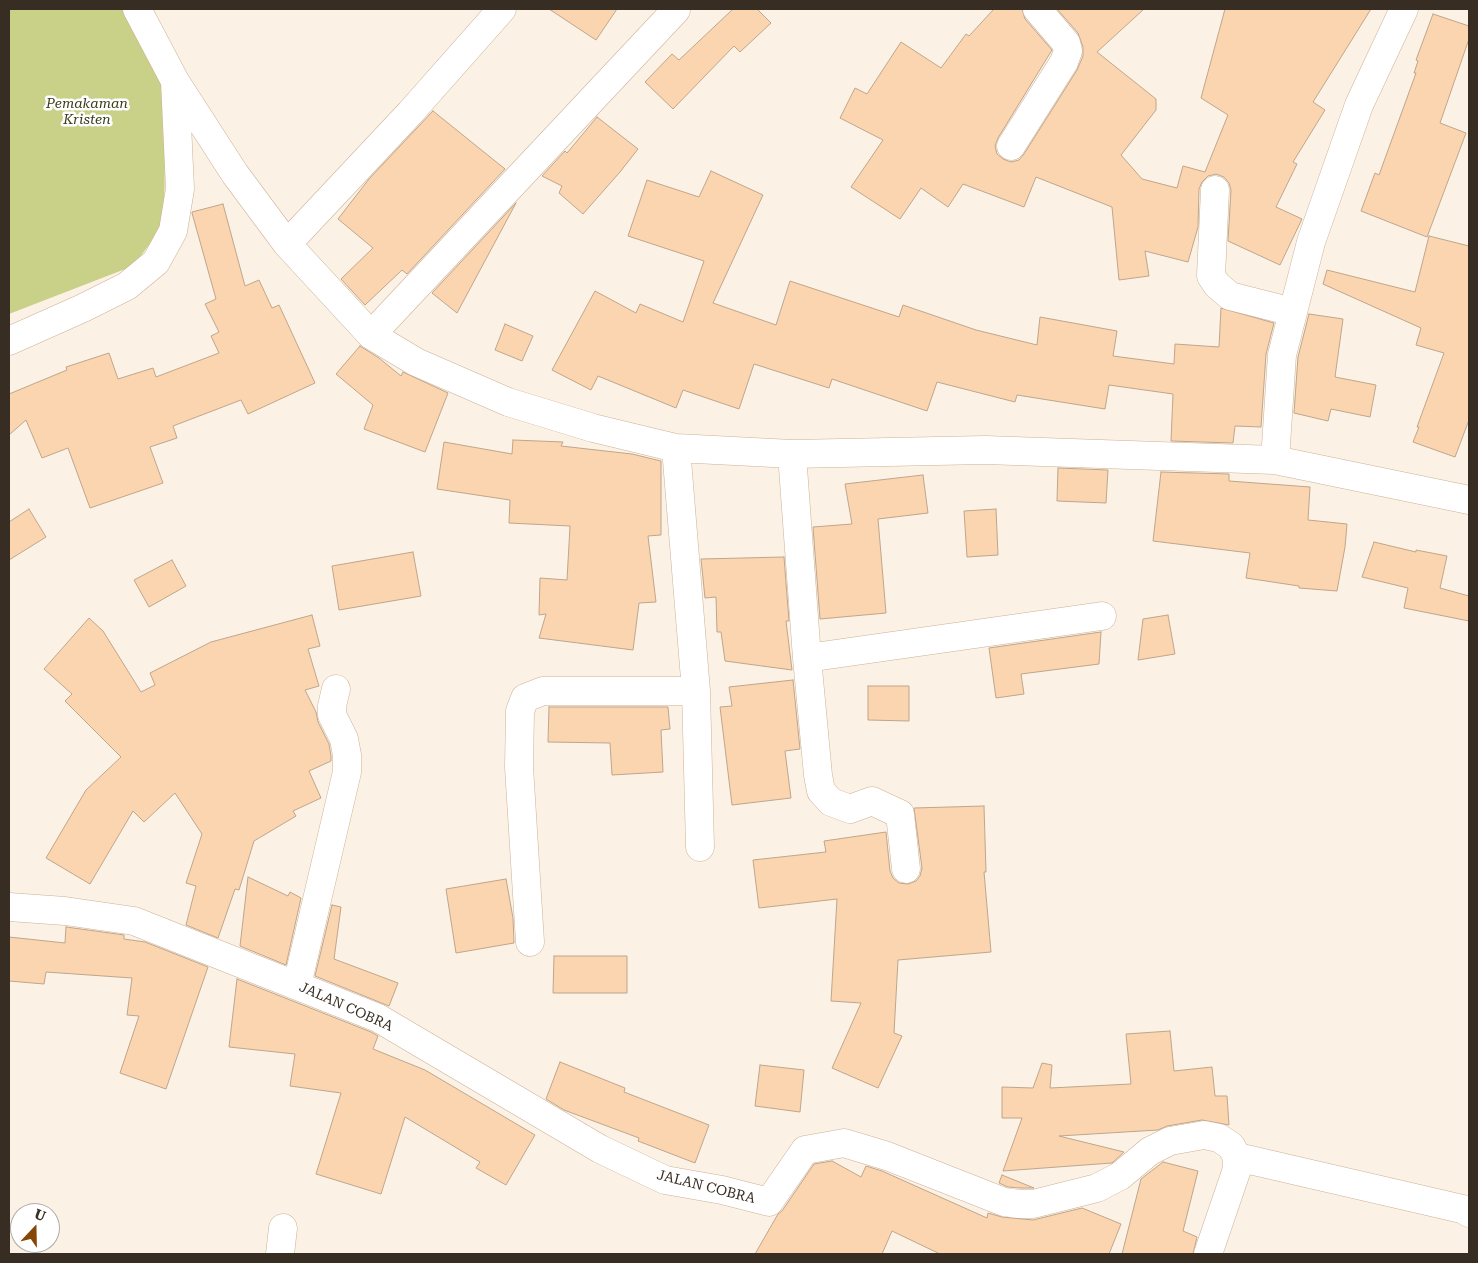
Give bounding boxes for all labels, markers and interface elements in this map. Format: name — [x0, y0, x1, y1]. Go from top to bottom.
park label: Pemakaman Kristen — [46, 96, 128, 128]
street label: JALAN COBRA — [297, 979, 395, 1035]
street label: JALAN COBRA — [655, 1167, 757, 1207]
north arrow — [10, 1203, 60, 1253]
text: U — [32, 1206, 48, 1224]

